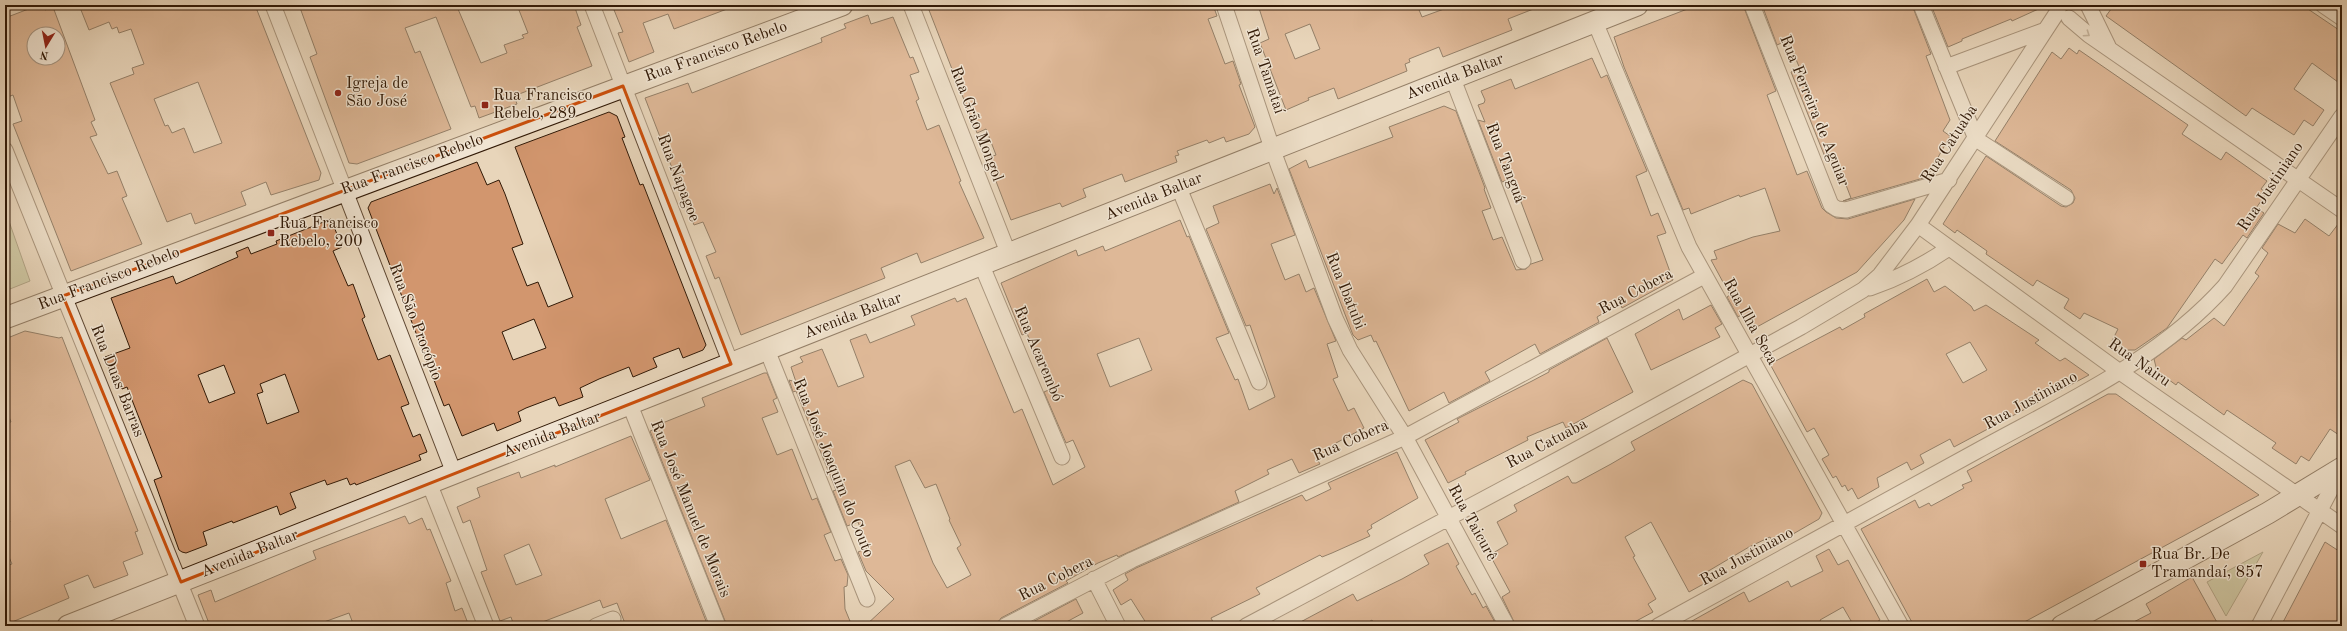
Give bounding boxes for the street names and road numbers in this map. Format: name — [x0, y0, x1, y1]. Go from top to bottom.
street label: Rua Francisco Rebelo — [643, 19, 790, 85]
street label: Rua Tamataí — [1243, 26, 1287, 116]
street label: Rua Ferreira de Aguiar — [1776, 33, 1852, 189]
street label: Avenida Baltar — [1404, 51, 1506, 103]
street label: Rua Grão Mongol — [947, 64, 1005, 184]
street label: Rua Catuaba — [1919, 102, 1981, 186]
street label: Rua Tanguá — [1482, 121, 1528, 205]
street label: Rua Francisco Rebelo — [339, 132, 486, 198]
street label: Rua Napagoe — [654, 132, 702, 224]
street label: Rua Justiniano — [2235, 139, 2307, 235]
street label: Avenida Baltar — [1103, 170, 1205, 224]
street label: Rua Francisco Rebelo — [36, 245, 182, 313]
street label: Rua Ibatubi — [1322, 250, 1368, 332]
street label: Rua São Procópio — [385, 261, 445, 383]
street label: Rua Cobera — [1596, 266, 1676, 318]
street label: Rua Ilha Seca — [1720, 276, 1780, 368]
street label: Avenida Baltar — [802, 290, 904, 342]
street label: Rua Acarembó — [1011, 304, 1065, 404]
street label: Rua Duas Barras — [87, 323, 147, 440]
street label: Rua Nairu — [2105, 336, 2173, 390]
street label: Rua Justiniano — [1982, 369, 2080, 433]
street label: Rua José Joaquim do Couto — [790, 376, 876, 560]
street label: Avenida Baltar — [501, 409, 603, 461]
street label: Rua Catuaba — [1504, 416, 1590, 472]
street label: Rua Cobera — [1311, 417, 1391, 465]
street label: Rua José Manuel de Morais — [647, 418, 733, 600]
street label: Rua Taicurê — [1444, 482, 1500, 564]
street label: Rua Justiniano — [1698, 525, 1796, 589]
street label: Avenida Baltar — [199, 527, 301, 581]
street label: Rua Cobera — [1016, 553, 1096, 605]

